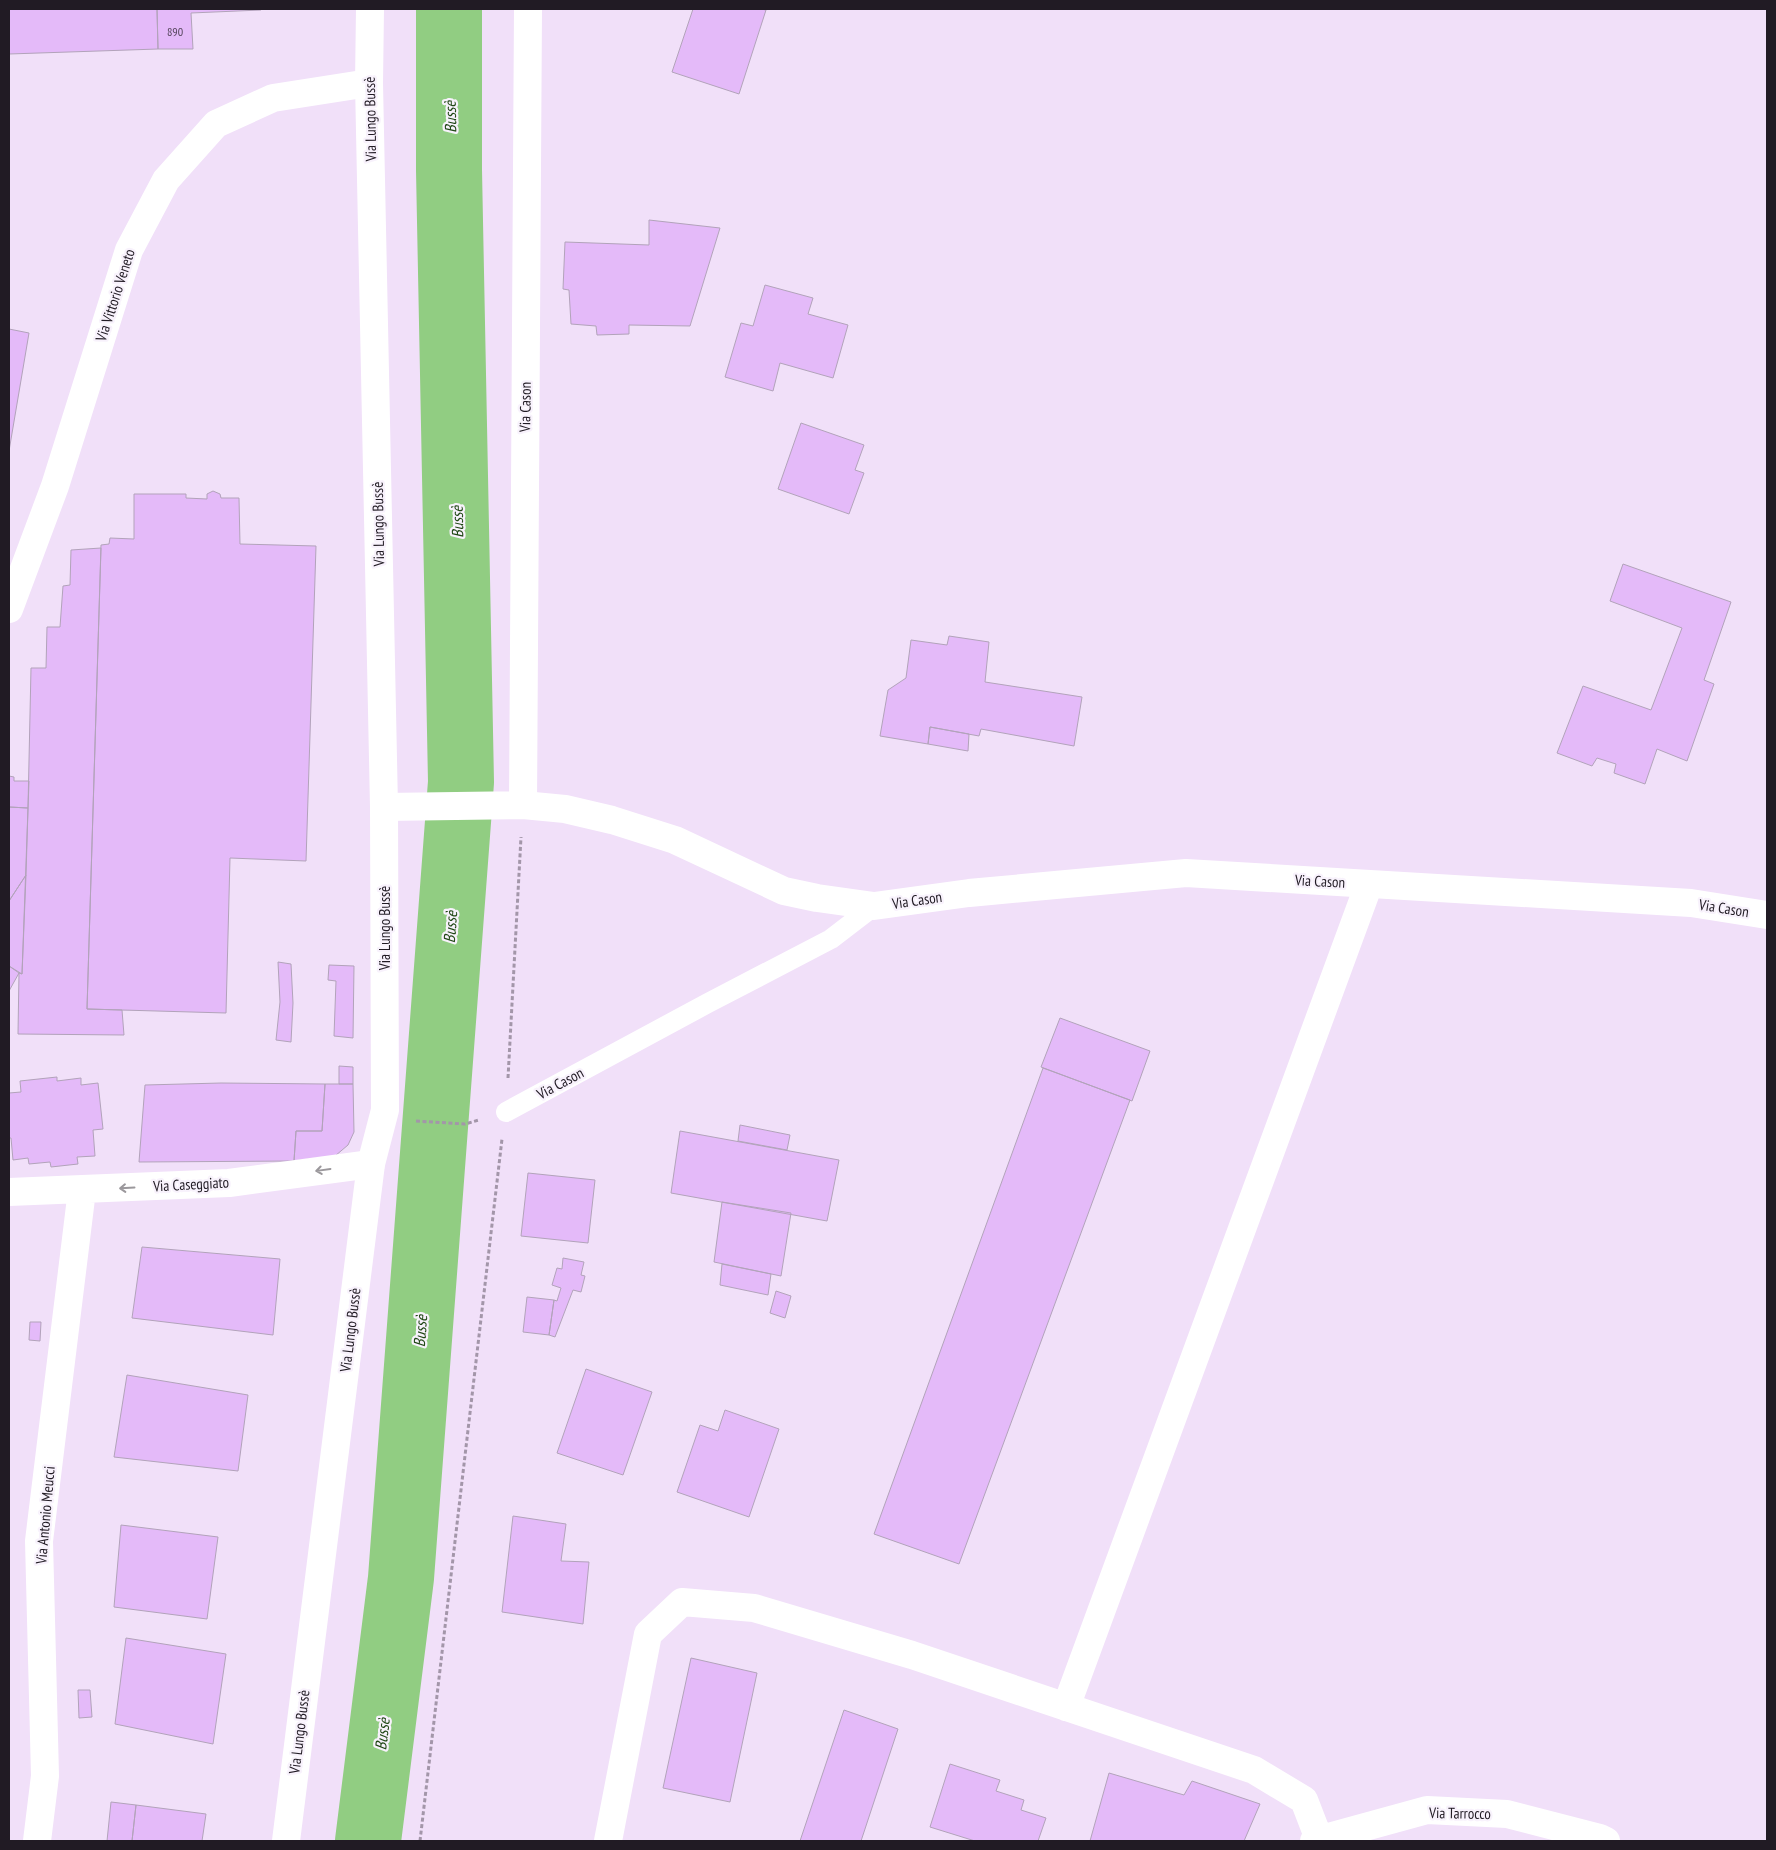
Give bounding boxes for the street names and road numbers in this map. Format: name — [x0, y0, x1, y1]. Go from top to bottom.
street label: Via Lungo Bussè — [360, 77, 380, 162]
street label: Via Vittorio Veneto — [91, 246, 139, 345]
street label: Via Cason — [515, 382, 535, 433]
street label: Via Lungo Bussè — [368, 482, 388, 567]
street label: Via Cason — [1293, 870, 1346, 892]
street label: Via Lungo Bussè — [375, 886, 394, 971]
street label: Via Cason — [890, 887, 943, 913]
street label: Via Cason — [1697, 895, 1750, 921]
street label: Via Cason — [532, 1063, 587, 1104]
street label: Via Caseggiato — [152, 1173, 229, 1196]
street label: Via Lungo Bussè — [335, 1287, 365, 1374]
street label: Via Antonio Meucci — [31, 1465, 59, 1566]
street label: Via Lungo Bussè — [284, 1689, 314, 1776]
street label: Via Tarrocco — [1428, 1803, 1491, 1823]

